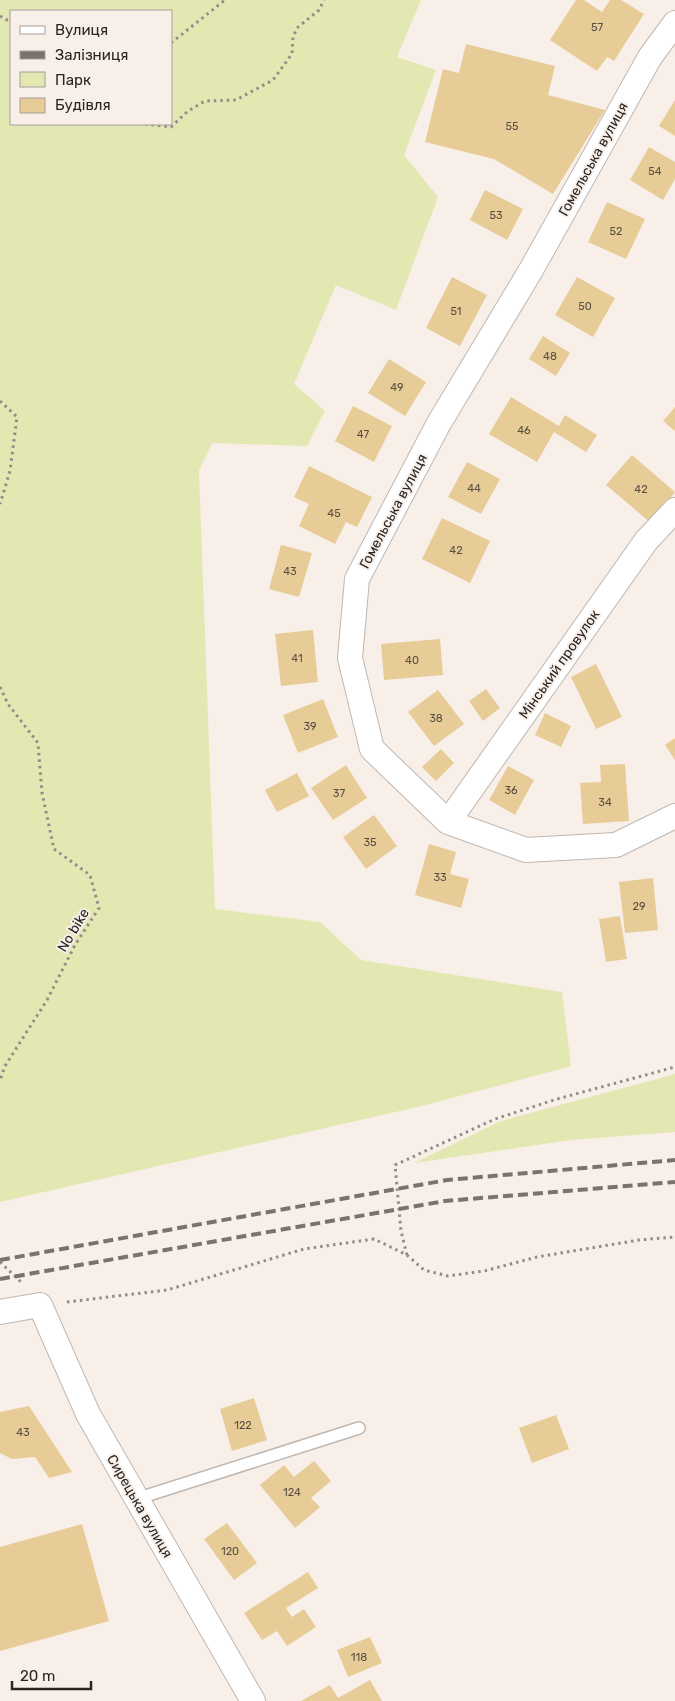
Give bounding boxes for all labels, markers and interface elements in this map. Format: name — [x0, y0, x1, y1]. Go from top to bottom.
legend — [10, 10, 172, 125]
text: Вулиця — [55, 21, 108, 39]
house number: 57 — [591, 21, 603, 34]
text: Залізниця — [55, 46, 128, 64]
text: Парк — [55, 71, 91, 89]
text: Будівля — [55, 96, 111, 114]
street label: Гомельська вулиця — [555, 99, 632, 219]
house number: 55 — [505, 120, 519, 133]
house number: 54 — [648, 165, 662, 178]
house number: 53 — [489, 209, 503, 222]
house number: 52 — [610, 225, 623, 238]
house number: 50 — [578, 300, 592, 313]
house number: 51 — [450, 305, 462, 318]
house number: 48 — [543, 350, 557, 363]
house number: 49 — [390, 381, 404, 394]
house number: 46 — [517, 424, 531, 437]
house number: 47 — [357, 428, 369, 441]
street label: Гомельська вулиця — [356, 451, 431, 572]
house number: 44 — [467, 482, 481, 495]
house number: 42 — [634, 483, 648, 496]
house number: 45 — [327, 507, 341, 520]
house number: 42 — [449, 544, 463, 557]
house number: 43 — [283, 565, 297, 578]
street label: Мінський провулок — [515, 606, 604, 722]
house number: 41 — [291, 652, 303, 665]
house number: 40 — [405, 654, 419, 667]
house number: 38 — [429, 712, 443, 725]
house number: 39 — [303, 720, 317, 733]
house number: 36 — [504, 784, 518, 797]
house number: 37 — [333, 787, 345, 800]
house number: 34 — [598, 796, 612, 809]
house number: 35 — [363, 836, 377, 849]
house number: 33 — [433, 871, 447, 884]
house number: 29 — [633, 900, 645, 913]
street label: No bike — [54, 905, 93, 955]
house number: 122 — [234, 1419, 252, 1432]
house number: 43 — [16, 1426, 30, 1439]
street label: Сирецька вулиця — [103, 1452, 176, 1561]
house number: 124 — [283, 1486, 301, 1499]
house number: 120 — [221, 1545, 239, 1558]
house number: 118 — [351, 1651, 367, 1664]
scale bar — [12, 1658, 91, 1690]
text: 20 m — [20, 1667, 55, 1685]

